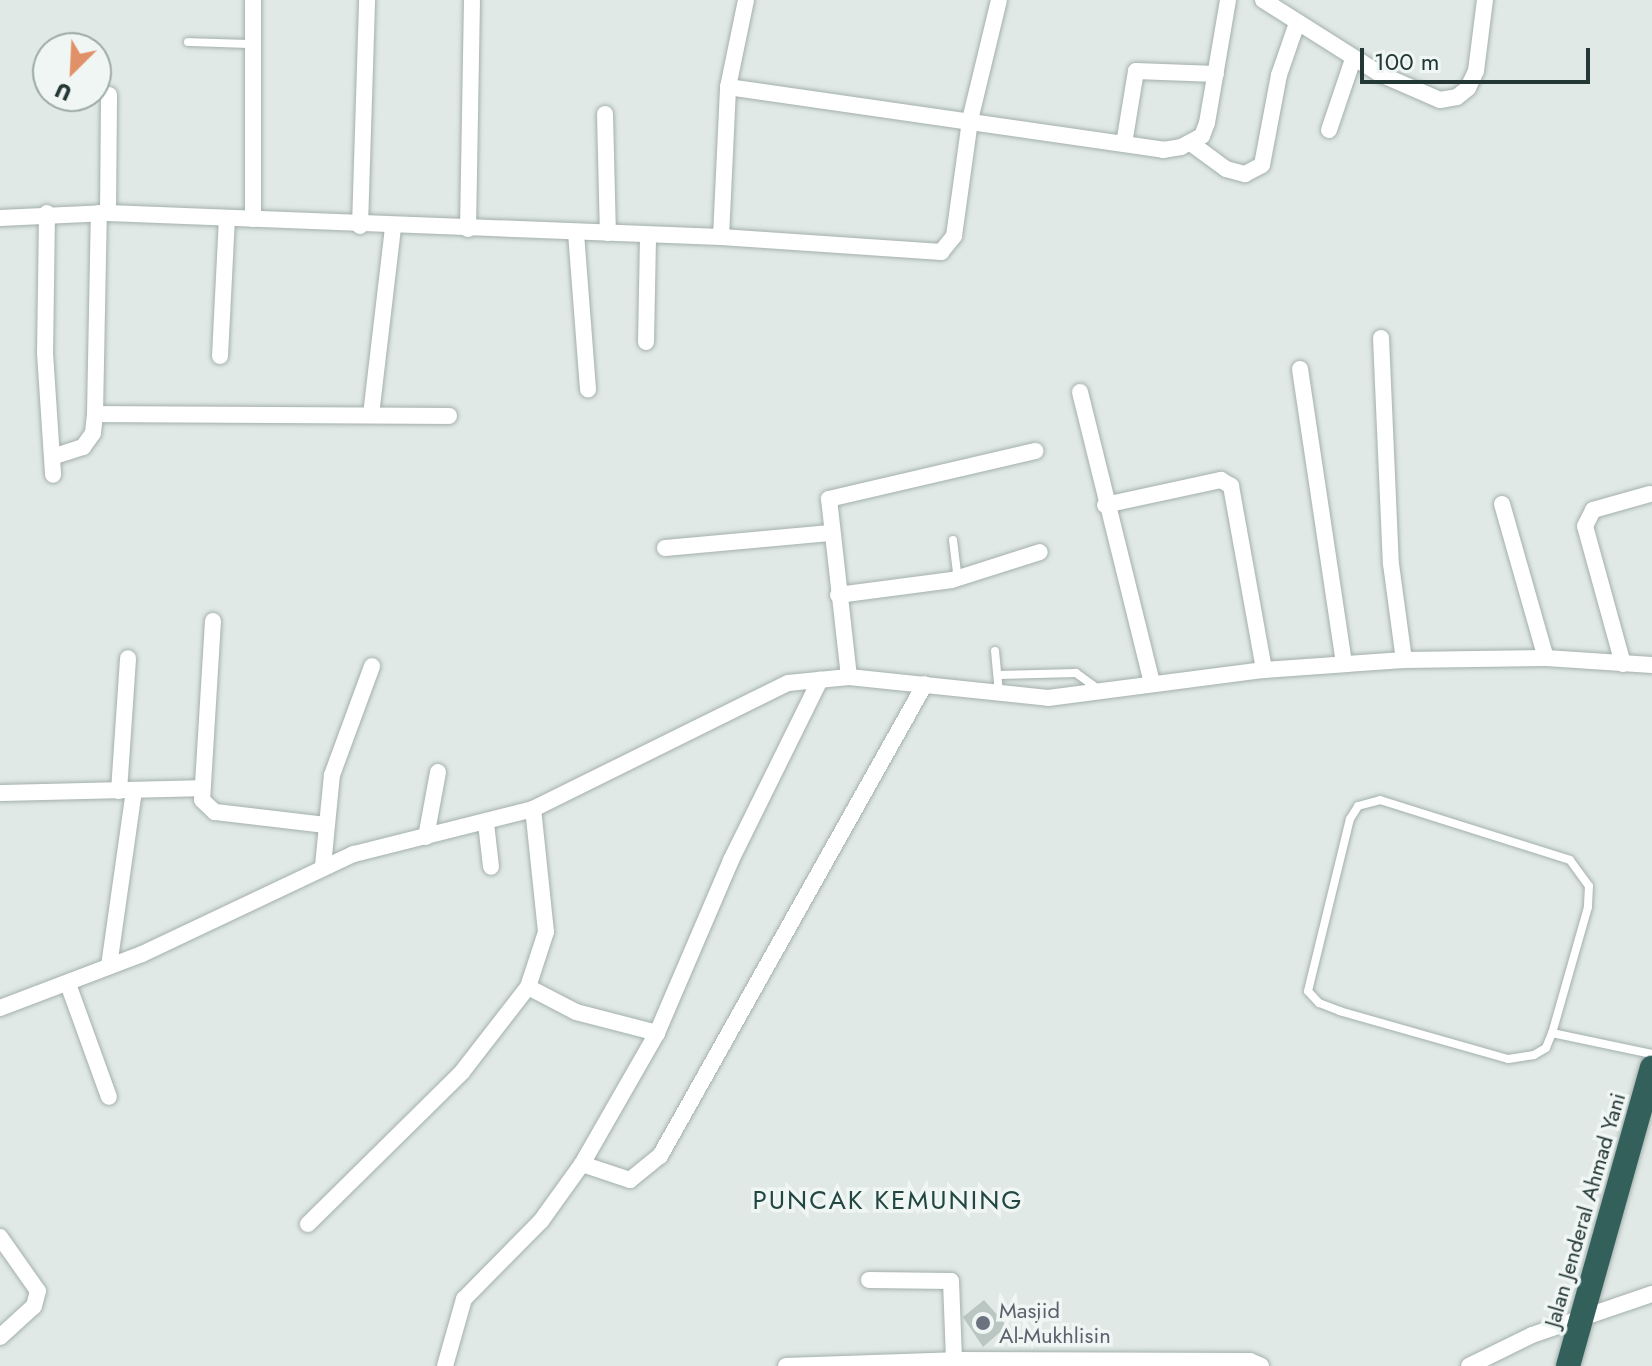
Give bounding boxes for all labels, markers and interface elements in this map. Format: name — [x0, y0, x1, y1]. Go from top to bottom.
north arrow — [32, 32, 112, 112]
scale bar — [1364, 32, 1594, 82]
text: 100 m — [1374, 44, 1440, 79]
text: U — [49, 74, 77, 110]
street label: Jalan Jenderal Ahmad Yani — [1539, 1090, 1631, 1330]
district label: PUNCAK KEMUNING — [753, 1185, 1023, 1217]
place label: Masjid Al-Mukhlisin — [999, 1297, 1111, 1348]
marker: Masjid Al-Mukhlisin — [974, 1314, 992, 1332]

